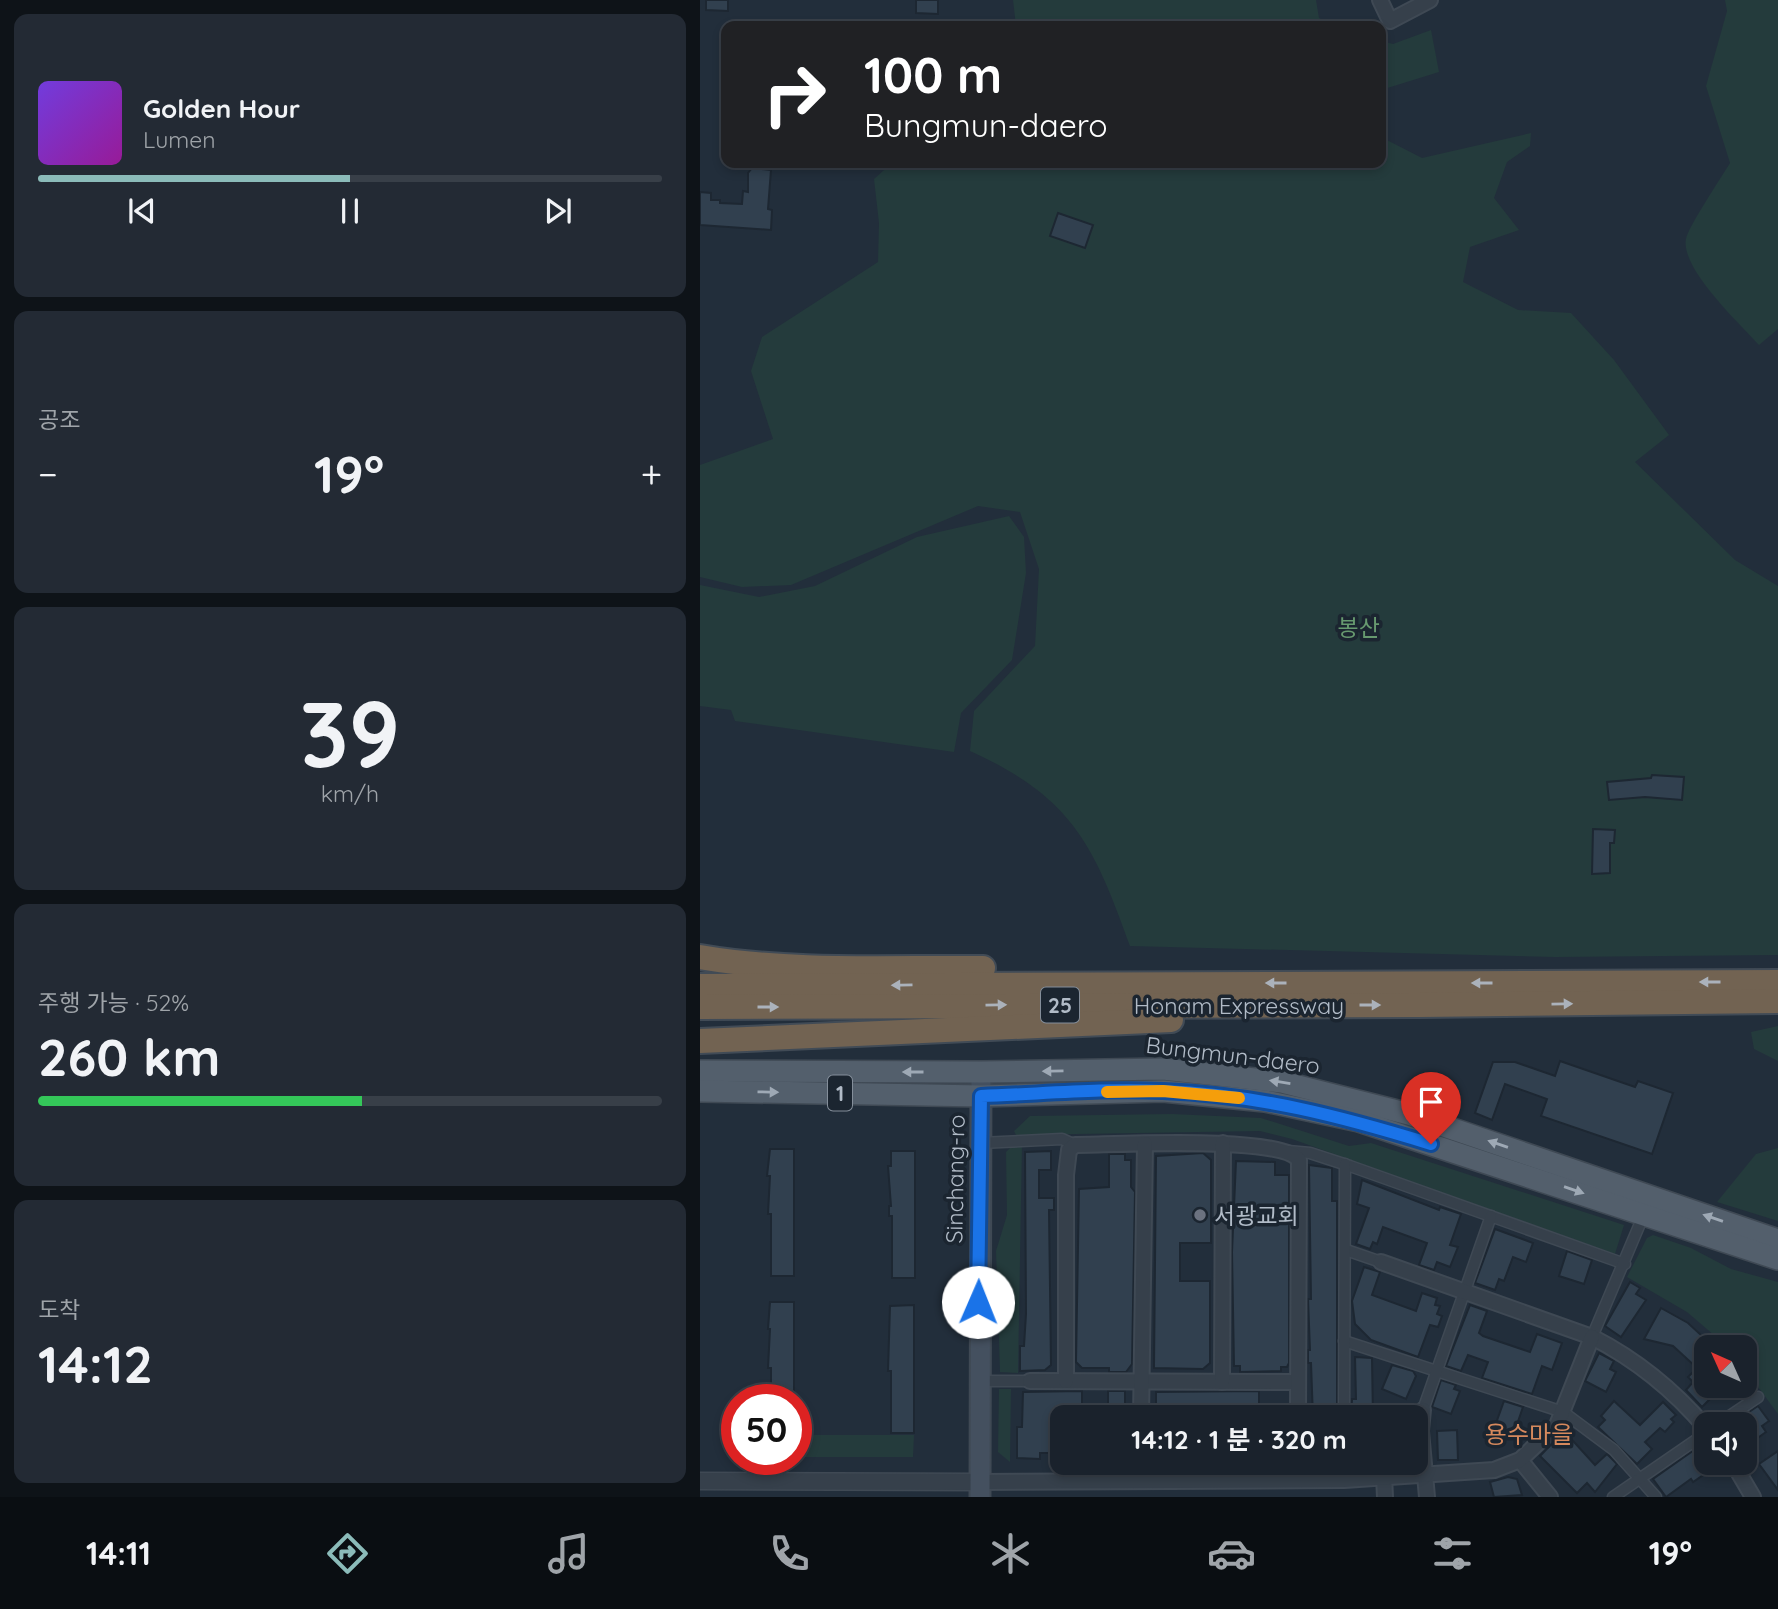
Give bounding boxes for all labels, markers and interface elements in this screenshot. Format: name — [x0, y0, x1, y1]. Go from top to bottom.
text: 100 m — [864, 44, 1002, 105]
icon: right — [749, 49, 840, 140]
text: Golden Hour — [143, 92, 300, 125]
text: Bungmun-daero — [864, 105, 1108, 145]
text: Lumen — [143, 125, 216, 154]
icon: previous — [123, 192, 161, 230]
icon: pause — [331, 192, 369, 230]
icon: next — [539, 192, 577, 230]
text: 공조 — [38, 405, 80, 434]
text: 19° — [314, 441, 384, 506]
text: − — [38, 450, 58, 498]
text: + — [641, 450, 662, 498]
park label: 봉산 — [1338, 613, 1380, 642]
text: 39 — [300, 676, 400, 790]
text: km/h — [321, 779, 379, 808]
one-way arrow — [1699, 976, 1721, 988]
one-way arrow — [1265, 977, 1287, 989]
one-way arrow — [1471, 977, 1493, 989]
one-way arrow — [890, 979, 912, 991]
text: 주행 가능 · 52% — [38, 988, 189, 1017]
road number: 25 — [1041, 988, 1079, 1023]
street label: Honam Expressway — [1134, 991, 1344, 1020]
one-way arrow — [1551, 998, 1573, 1009]
one-way arrow — [1359, 999, 1381, 1011]
one-way arrow — [985, 1000, 1007, 1011]
one-way arrow — [757, 1001, 779, 1013]
text: 260 km — [38, 1024, 220, 1089]
street label: Bungmun-daero — [1144, 1030, 1322, 1080]
one-way arrow — [1042, 1065, 1064, 1077]
one-way arrow — [901, 1066, 923, 1078]
pin — [1401, 1072, 1461, 1144]
road number: 1 — [828, 1076, 852, 1110]
one-way arrow — [1269, 1076, 1291, 1087]
icon: arrive — [1412, 1083, 1450, 1121]
one-way arrow — [757, 1086, 779, 1098]
street label: Sinchang-ro — [939, 1114, 971, 1244]
one-way arrow — [1488, 1139, 1509, 1149]
one-way arrow — [1564, 1185, 1585, 1196]
place label: 서광교회 — [1214, 1201, 1299, 1230]
marker: 서광교회 — [1192, 1207, 1208, 1223]
one-way arrow — [1703, 1212, 1724, 1223]
position arrow — [941, 1265, 1015, 1339]
text: 도착 — [38, 1295, 80, 1324]
text: 14:12 — [38, 1331, 153, 1396]
north arrow — [1694, 1335, 1757, 1398]
map controls — [1694, 1335, 1757, 1475]
speed limit sign: 50 — [721, 1384, 812, 1475]
button: sound — [1694, 1412, 1757, 1475]
district label: 용수마을 — [1485, 1419, 1573, 1449]
text: 14:12 · 1 분 · 320 m — [1131, 1423, 1347, 1456]
icon: directions — [323, 1529, 372, 1578]
icon: music — [544, 1529, 593, 1578]
icon: phone — [765, 1529, 814, 1578]
icon: climate — [986, 1529, 1035, 1578]
icon: car — [1207, 1529, 1256, 1578]
icon: filters — [1428, 1529, 1477, 1578]
text: 14:11 — [86, 1533, 151, 1573]
text: 19° — [1649, 1533, 1692, 1573]

